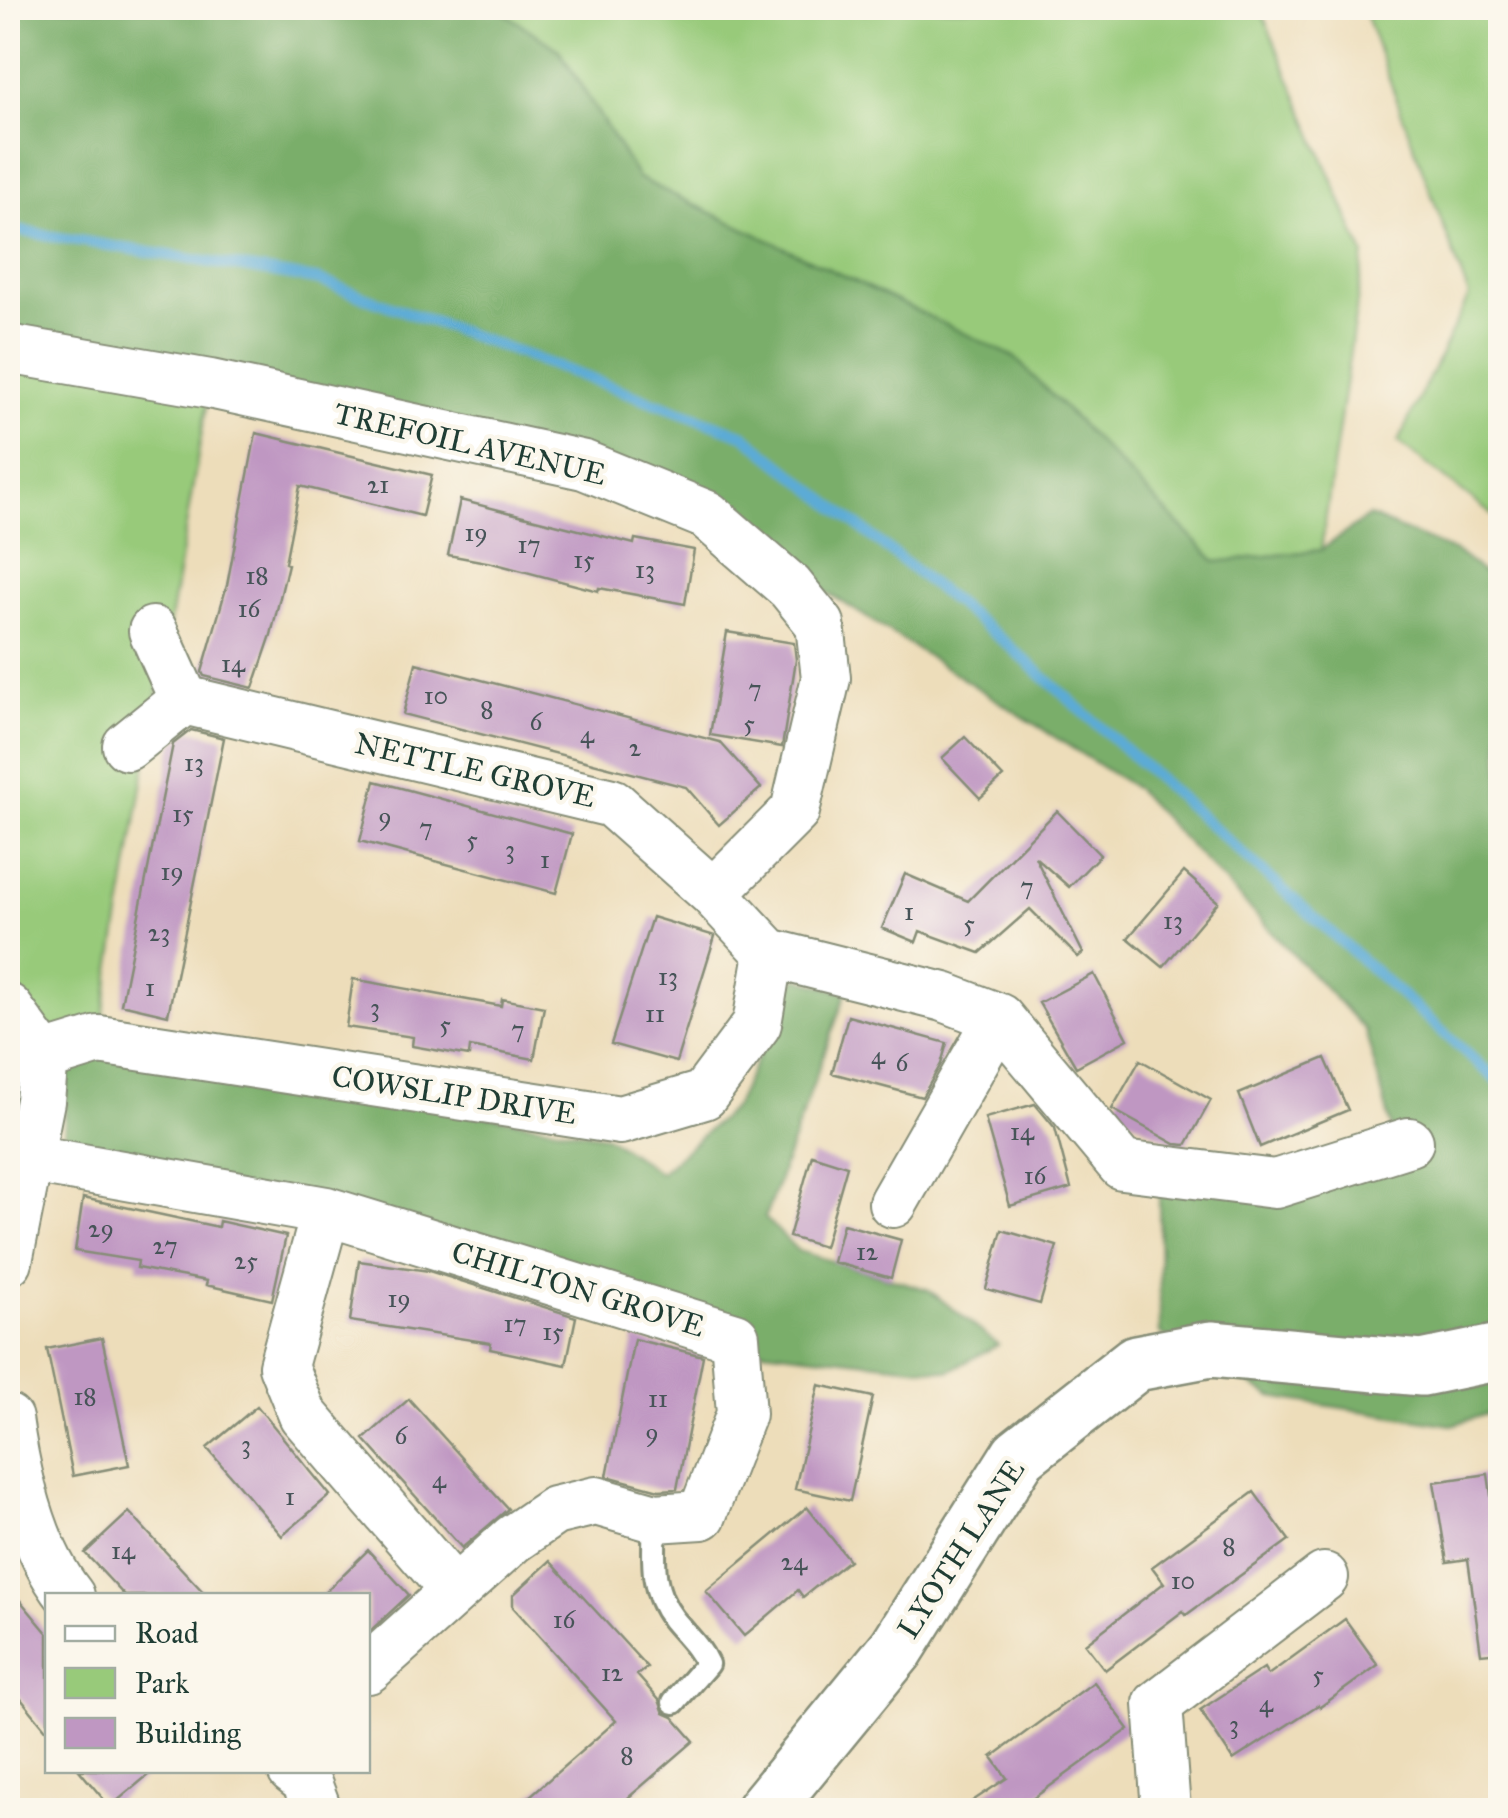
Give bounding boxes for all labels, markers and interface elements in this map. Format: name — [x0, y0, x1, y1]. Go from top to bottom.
street label: TREFOIL AVENUE — [331, 395, 609, 493]
house number: 21 — [367, 469, 389, 500]
house number: 19 — [464, 517, 488, 548]
house number: 17 — [517, 529, 541, 560]
house number: 15 — [573, 544, 595, 575]
house number: 13 — [635, 554, 655, 585]
house number: 18 — [245, 560, 269, 591]
house number: 16 — [238, 593, 261, 624]
house number: 14 — [221, 648, 246, 679]
house number: 7 — [748, 673, 762, 704]
house number: 10 — [424, 680, 448, 711]
house number: 8 — [480, 694, 494, 725]
house number: 6 — [530, 706, 544, 737]
house number: 5 — [743, 708, 755, 739]
house number: 4 — [580, 719, 595, 750]
street label: NETTLE GROVE — [351, 725, 599, 815]
house number: 2 — [629, 732, 642, 763]
house number: 13 — [184, 747, 204, 778]
house number: 15 — [172, 798, 194, 829]
house number: 9 — [378, 801, 392, 832]
house number: 7 — [419, 812, 433, 843]
house number: 5 — [466, 824, 478, 855]
house number: 3 — [505, 834, 515, 865]
house number: 1 — [540, 844, 550, 875]
house number: 19 — [160, 856, 184, 887]
house number: 7 — [1020, 871, 1034, 902]
house number: 1 — [904, 896, 914, 927]
house number: 13 — [1163, 905, 1183, 936]
house number: 5 — [963, 908, 975, 939]
house number: 23 — [148, 917, 170, 948]
house number: 13 — [658, 961, 678, 992]
house number: 1 — [145, 972, 155, 1003]
house number: 3 — [370, 992, 380, 1023]
house number: 11 — [645, 998, 665, 1029]
house number: 5 — [439, 1009, 451, 1040]
house number: 7 — [511, 1014, 525, 1045]
house number: 4 — [871, 1040, 886, 1071]
house number: 6 — [896, 1047, 910, 1078]
street label: COWSLIP DRIVE — [329, 1058, 579, 1132]
house number: 14 — [1010, 1116, 1035, 1147]
house number: 16 — [1024, 1160, 1047, 1191]
house number: 29 — [88, 1213, 114, 1244]
house number: 27 — [153, 1230, 178, 1261]
street label: CHILTON GROVE — [447, 1233, 709, 1345]
house number: 12 — [856, 1236, 879, 1267]
house number: 25 — [234, 1245, 258, 1276]
house number: 19 — [387, 1283, 411, 1314]
house number: 17 — [503, 1308, 527, 1339]
house number: 15 — [542, 1316, 564, 1347]
house number: 18 — [73, 1381, 97, 1412]
house number: 11 — [648, 1383, 668, 1414]
house number: 9 — [645, 1417, 659, 1448]
house number: 6 — [395, 1420, 409, 1451]
house number: 3 — [241, 1429, 251, 1460]
street label: LYOTH LANE — [890, 1453, 1032, 1645]
house number: 4 — [432, 1464, 447, 1495]
house number: 1 — [285, 1481, 295, 1512]
house number: 8 — [1222, 1531, 1236, 1562]
house number: 14 — [111, 1535, 136, 1566]
house number: 24 — [781, 1546, 808, 1577]
house number: 10 — [1171, 1565, 1195, 1596]
legend — [45, 1593, 370, 1773]
house number: 16 — [553, 1604, 576, 1635]
text: Road — [135, 1615, 199, 1651]
house number: 12 — [601, 1657, 624, 1688]
house number: 5 — [1312, 1659, 1324, 1690]
text: Park — [135, 1665, 189, 1701]
house number: 4 — [1259, 1688, 1274, 1719]
house number: 3 — [1229, 1709, 1239, 1740]
text: Building — [135, 1715, 242, 1751]
house number: 8 — [620, 1740, 634, 1771]

